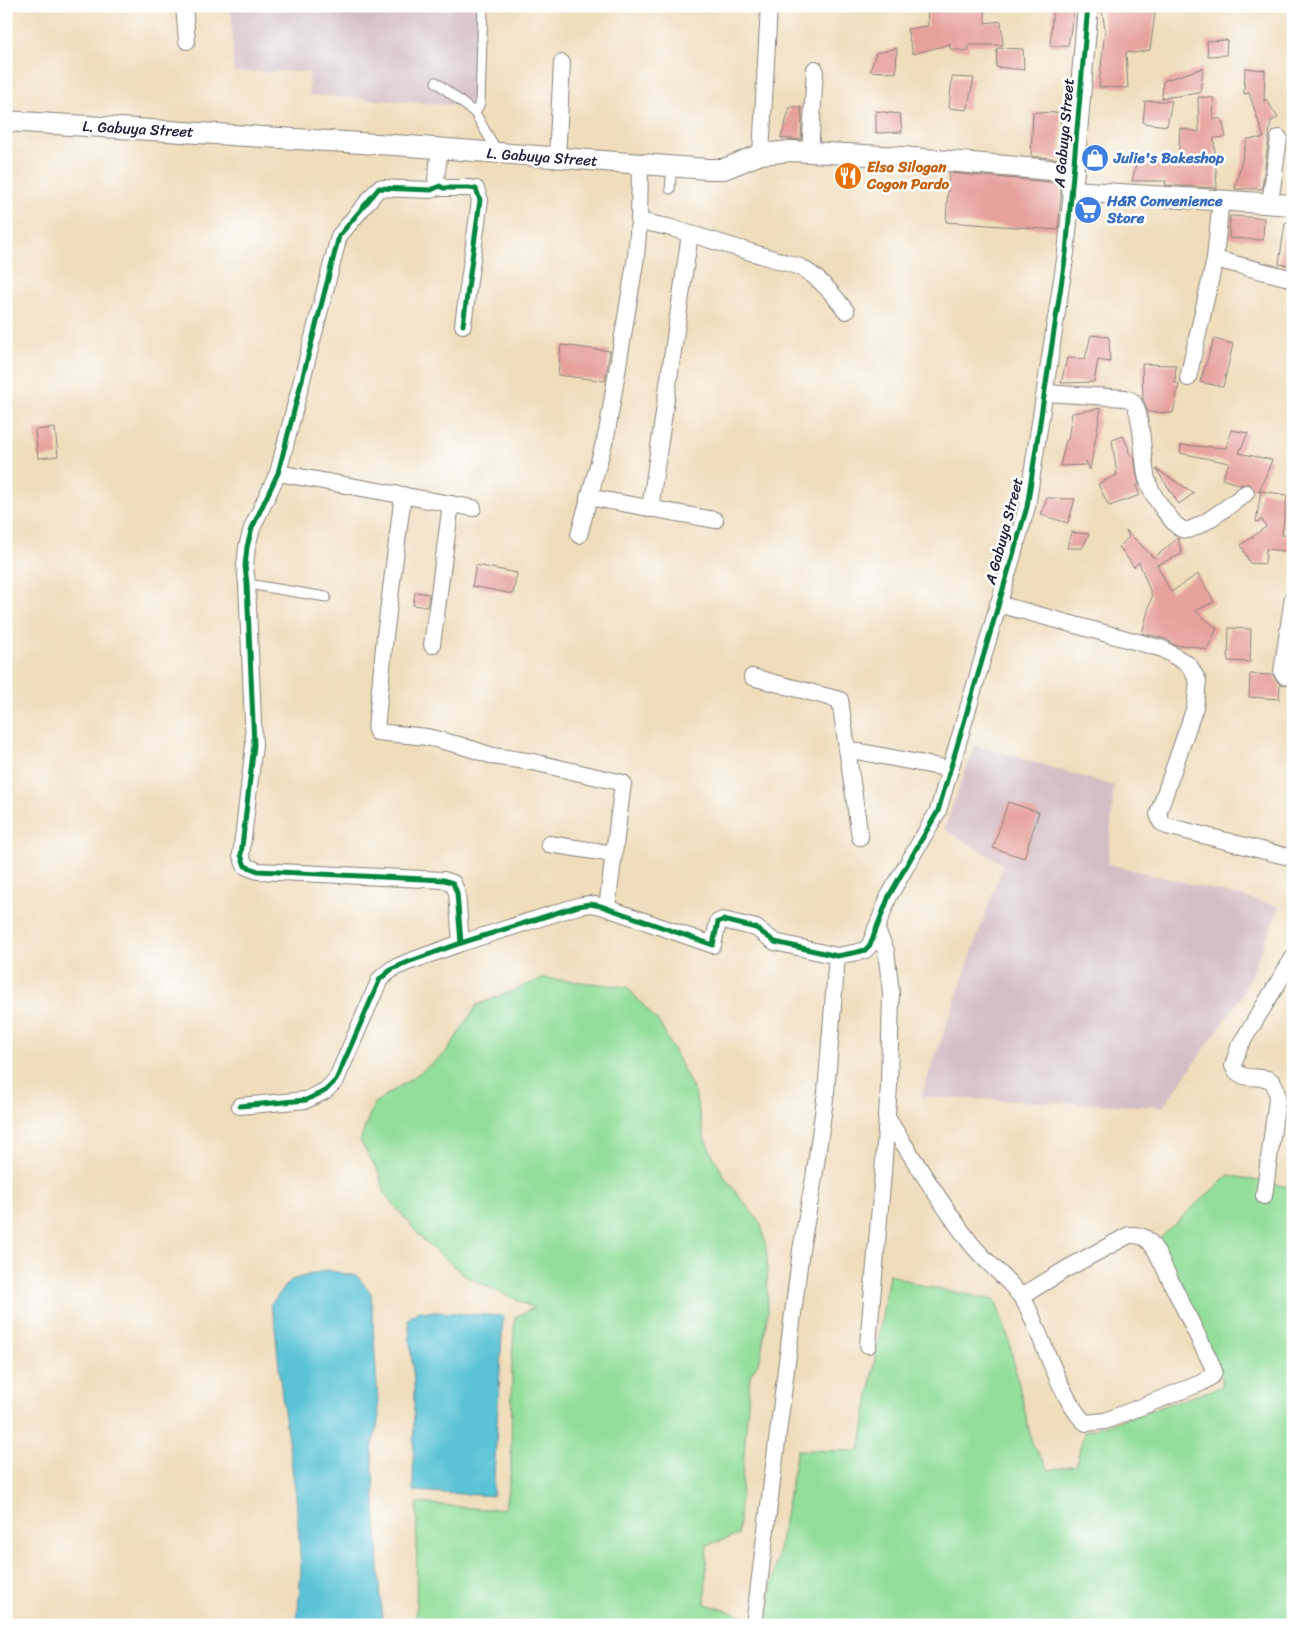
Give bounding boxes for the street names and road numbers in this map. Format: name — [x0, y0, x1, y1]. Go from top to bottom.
street label: A Gabuya Street — [1046, 77, 1082, 190]
street label: L. Gabuya Street — [82, 113, 195, 145]
street label: L. Gabuya Street — [486, 140, 599, 174]
street label: A Gabuya Street — [977, 474, 1031, 588]

